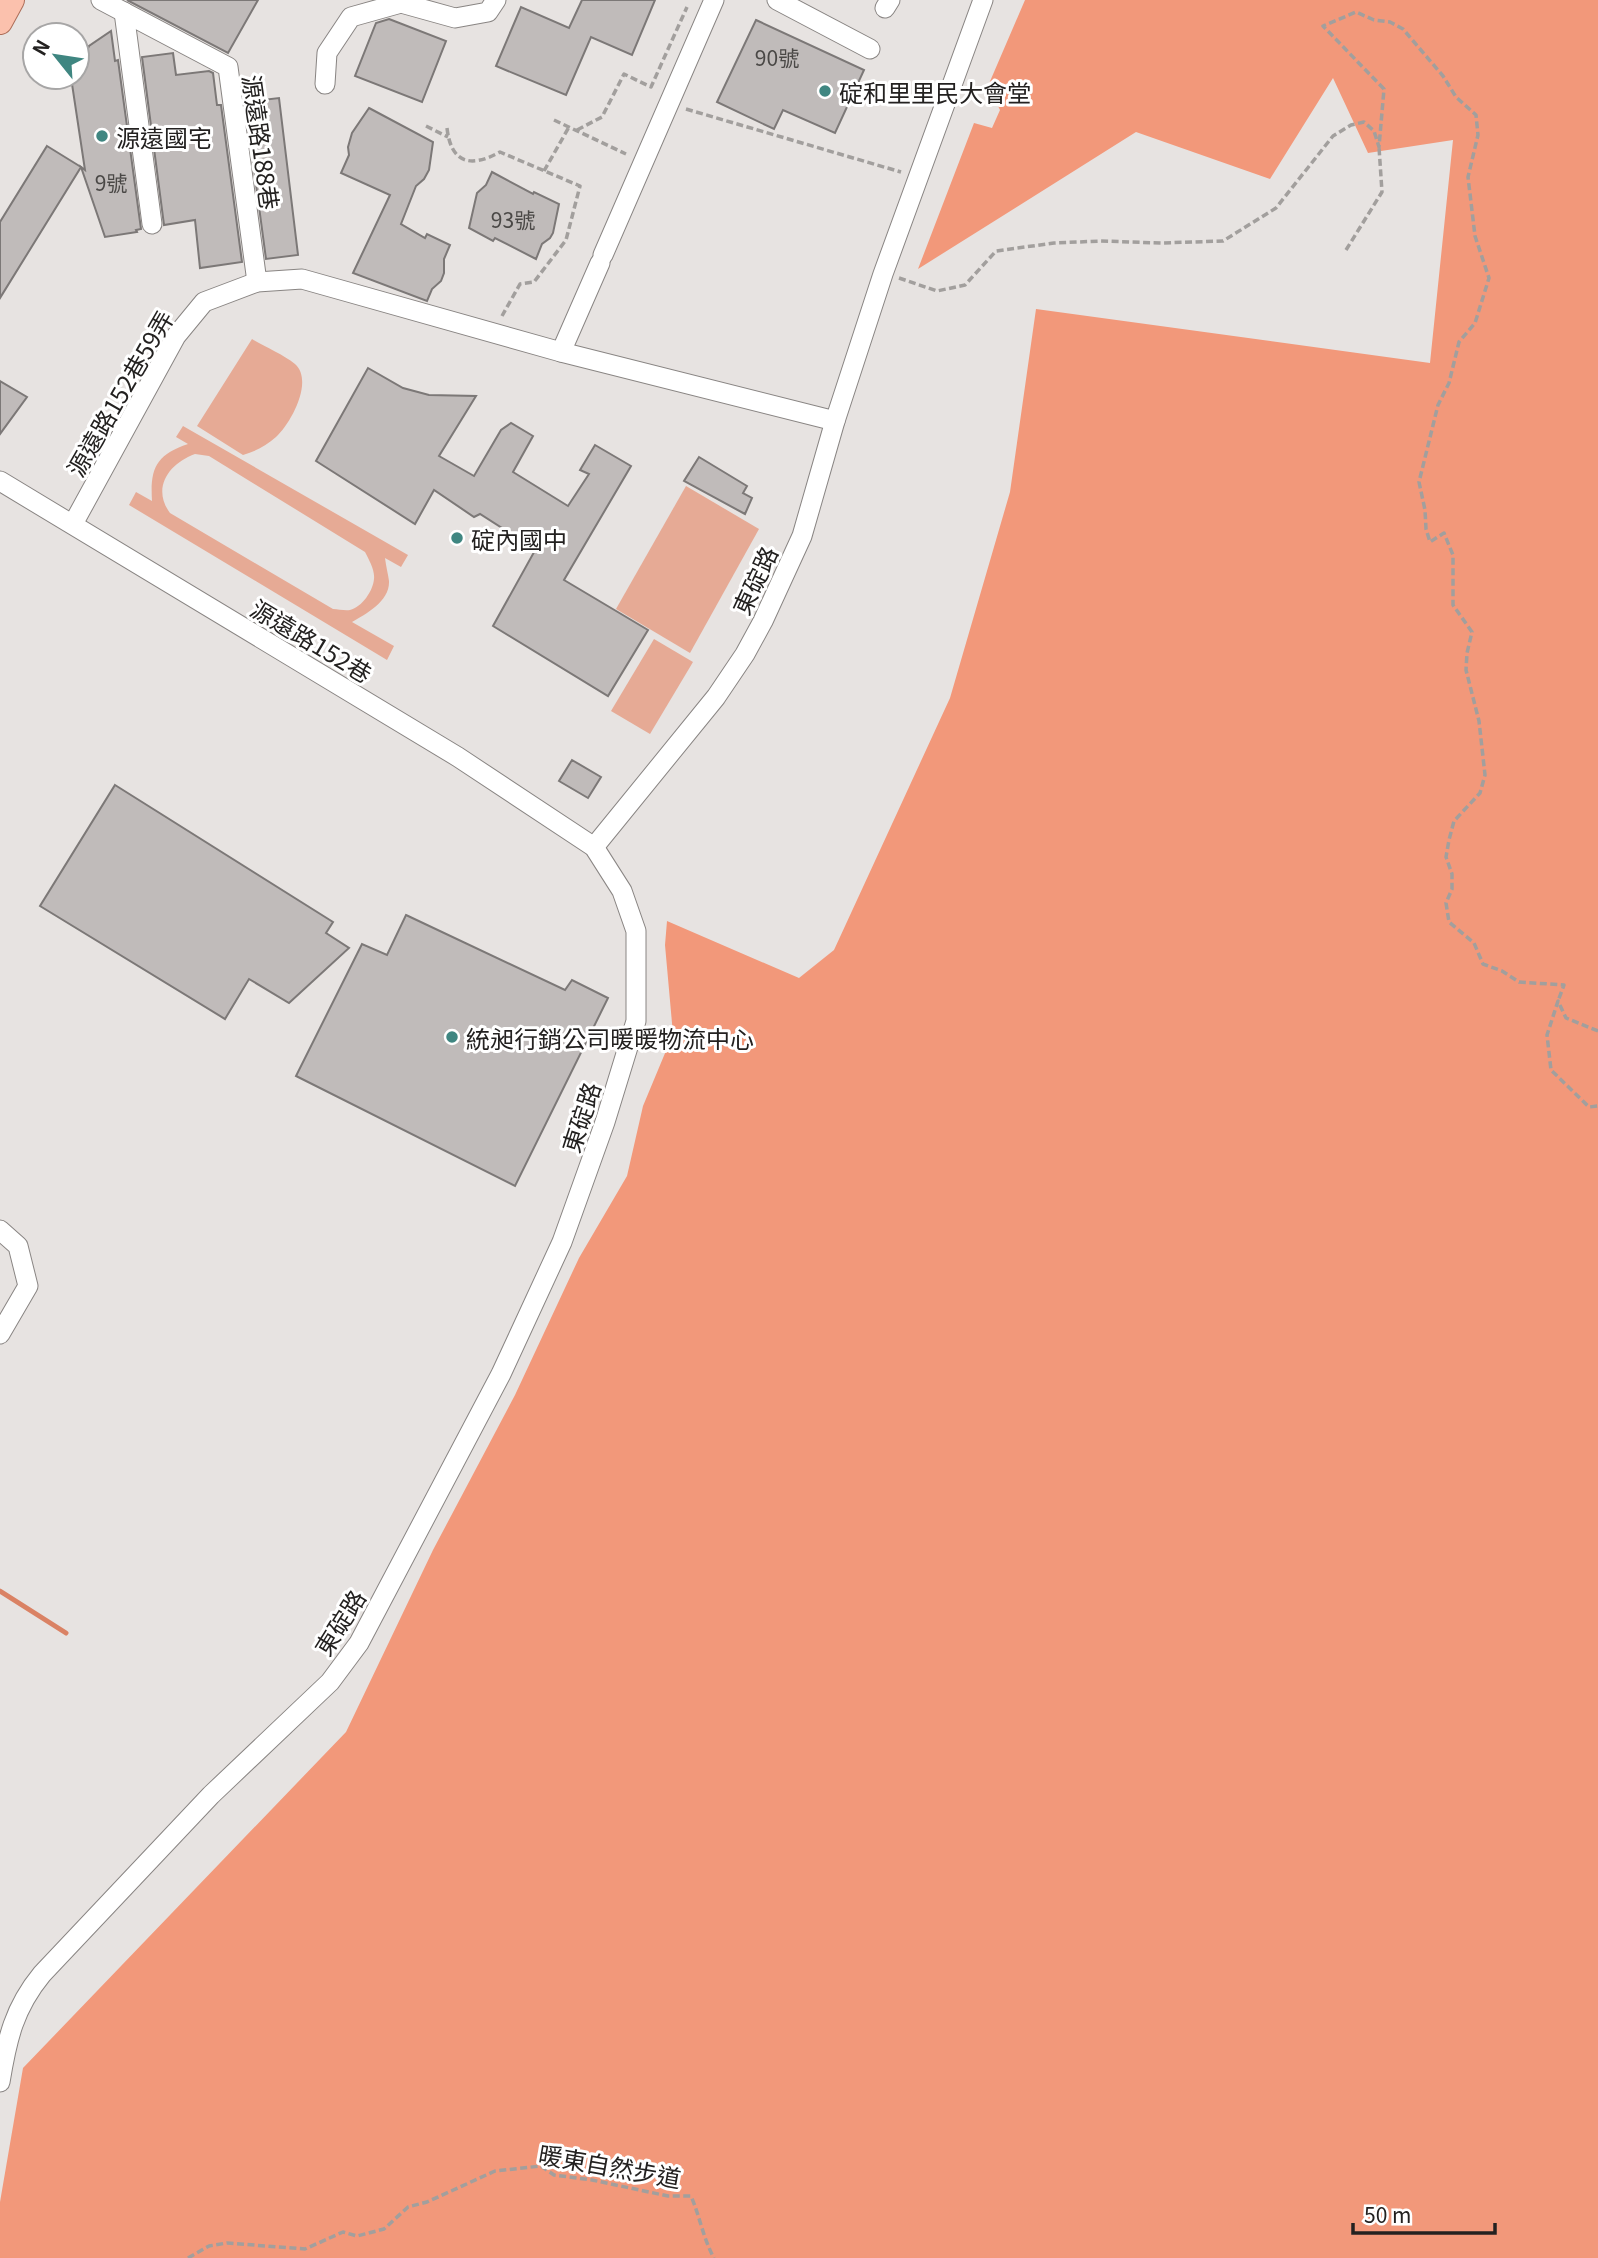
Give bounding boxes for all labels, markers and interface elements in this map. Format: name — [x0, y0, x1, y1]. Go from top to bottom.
north arrow — [21, 21, 91, 91]
text: N — [25, 34, 55, 60]
house number: 90號 — [755, 42, 799, 72]
street label: 源遠路188巷 — [235, 72, 289, 212]
place label: 碇和里里民大會堂 — [839, 74, 1031, 109]
marker: 碇和里里民大會堂 — [817, 83, 833, 99]
place label: 源遠國宅 — [116, 119, 212, 154]
marker: 源遠國宅 — [94, 128, 110, 144]
house number: 9號 — [95, 167, 127, 197]
house number: 93號 — [491, 204, 535, 234]
street label: 源遠路152巷59弄 — [57, 303, 181, 483]
place label: 碇內國中 — [471, 521, 567, 556]
marker: 碇內國中 — [449, 530, 465, 546]
street label: 東碇路 — [723, 540, 785, 620]
street label: 源遠路152巷 — [245, 590, 379, 690]
place label: 統昶行銷公司暖暖物流中心 — [466, 1020, 754, 1055]
marker: 統昶行銷公司暖暖物流中心 — [444, 1029, 460, 1045]
street label: 東碇路 — [552, 1077, 608, 1157]
street label: 東碇路 — [305, 1582, 373, 1662]
street label: 暖東自然步道 — [536, 2135, 684, 2195]
scale bar — [1353, 2192, 1495, 2236]
text: 50 m — [1364, 2199, 1411, 2229]

